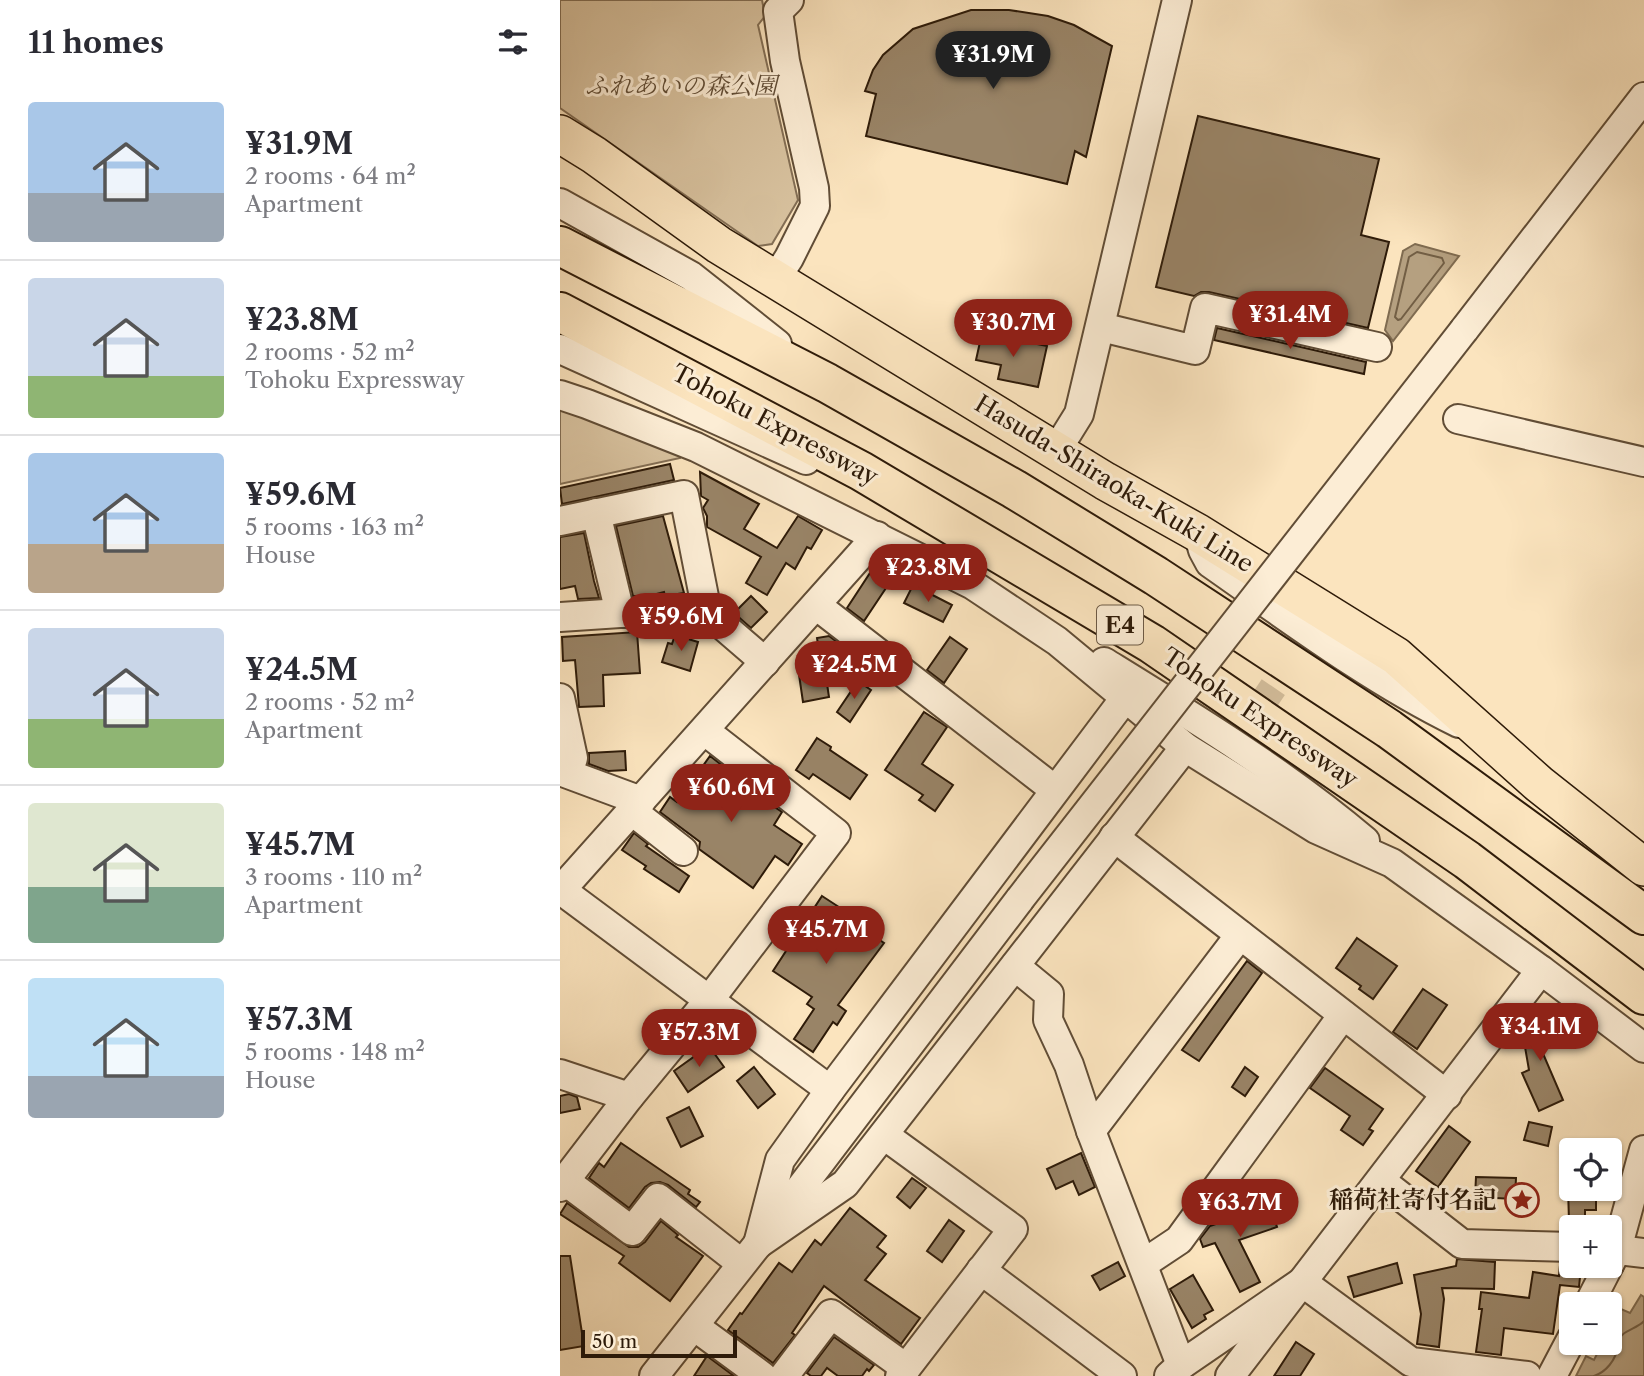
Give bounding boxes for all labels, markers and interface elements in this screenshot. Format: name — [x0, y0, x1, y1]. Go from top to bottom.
icon: filters — [494, 23, 532, 61]
text: 11 homes — [28, 24, 164, 61]
pin: ¥31.9M — [936, 32, 1050, 91]
text: ¥31.9M — [951, 40, 1035, 68]
park label: ふれあいの森公園 — [585, 71, 781, 100]
text: ¥31.9M — [245, 125, 353, 162]
icon: home — [84, 130, 168, 214]
text: 2 rooms · 64 m² — [245, 162, 416, 190]
text: Apartment — [245, 190, 363, 218]
pin: ¥31.4M — [1233, 292, 1347, 351]
pin: ¥30.7M — [956, 300, 1070, 359]
text: ¥31.4M — [1248, 300, 1332, 328]
text: ¥23.8M — [245, 301, 359, 338]
icon: home — [84, 306, 168, 390]
text: ¥30.7M — [970, 308, 1056, 336]
text: 2 rooms · 52 m² — [245, 338, 415, 366]
street label: Tohoku Expressway — [667, 358, 884, 491]
text: Tohoku Expressway — [245, 366, 465, 394]
street label: Hasuda-Shiraoka-Kuki Line — [970, 389, 1259, 578]
text: ¥59.6M — [245, 476, 357, 513]
icon: home — [84, 481, 168, 565]
text: 5 rooms · 163 m² — [245, 513, 424, 541]
text: House — [245, 541, 315, 569]
pin: ¥23.8M — [871, 544, 985, 604]
text: ¥23.8M — [884, 553, 972, 581]
pin: ¥59.6M — [624, 594, 738, 653]
text: ¥59.6M — [638, 602, 724, 630]
road number: E4 — [1097, 606, 1143, 645]
pin: ¥24.5M — [797, 642, 911, 701]
street label: Tohoku Expressway — [1157, 642, 1364, 794]
text: ¥24.5M — [811, 650, 897, 678]
text: ¥24.5M — [245, 651, 358, 688]
icon: home — [84, 656, 168, 740]
text: 2 rooms · 52 m² — [245, 688, 415, 716]
text: Apartment — [245, 716, 363, 744]
pin: ¥60.6M — [674, 764, 788, 824]
text: ¥60.6M — [687, 773, 775, 801]
text: ¥45.7M — [245, 826, 355, 863]
icon: home — [84, 831, 168, 915]
text: 3 rooms · 110 m² — [245, 863, 422, 891]
text: Apartment — [245, 891, 363, 919]
pin: ¥45.7M — [769, 906, 883, 966]
text: ¥45.7M — [784, 915, 868, 943]
text: ¥57.3M — [245, 1001, 353, 1038]
pin: ¥34.1M — [1483, 1004, 1597, 1063]
icon: home — [84, 1006, 168, 1090]
pin: ¥57.3M — [642, 1010, 756, 1069]
text: ¥34.1M — [1498, 1012, 1582, 1040]
text: ¥57.3M — [658, 1018, 740, 1046]
text: 5 rooms · 148 m² — [245, 1038, 425, 1066]
text: House — [245, 1066, 315, 1094]
map controls — [1559, 1138, 1622, 1355]
button: locate — [1559, 1138, 1622, 1201]
pin: ¥63.7M — [1183, 1180, 1297, 1239]
place icon: 稲荷社寄付名記 — [1503, 1181, 1541, 1219]
place label: 稲荷社寄付名記 — [1329, 1185, 1497, 1214]
text: ¥63.7M — [1197, 1188, 1283, 1216]
button: + — [1559, 1215, 1622, 1278]
button: − — [1559, 1292, 1622, 1355]
scale bar — [581, 1327, 737, 1359]
text: 50 m — [592, 1330, 637, 1353]

